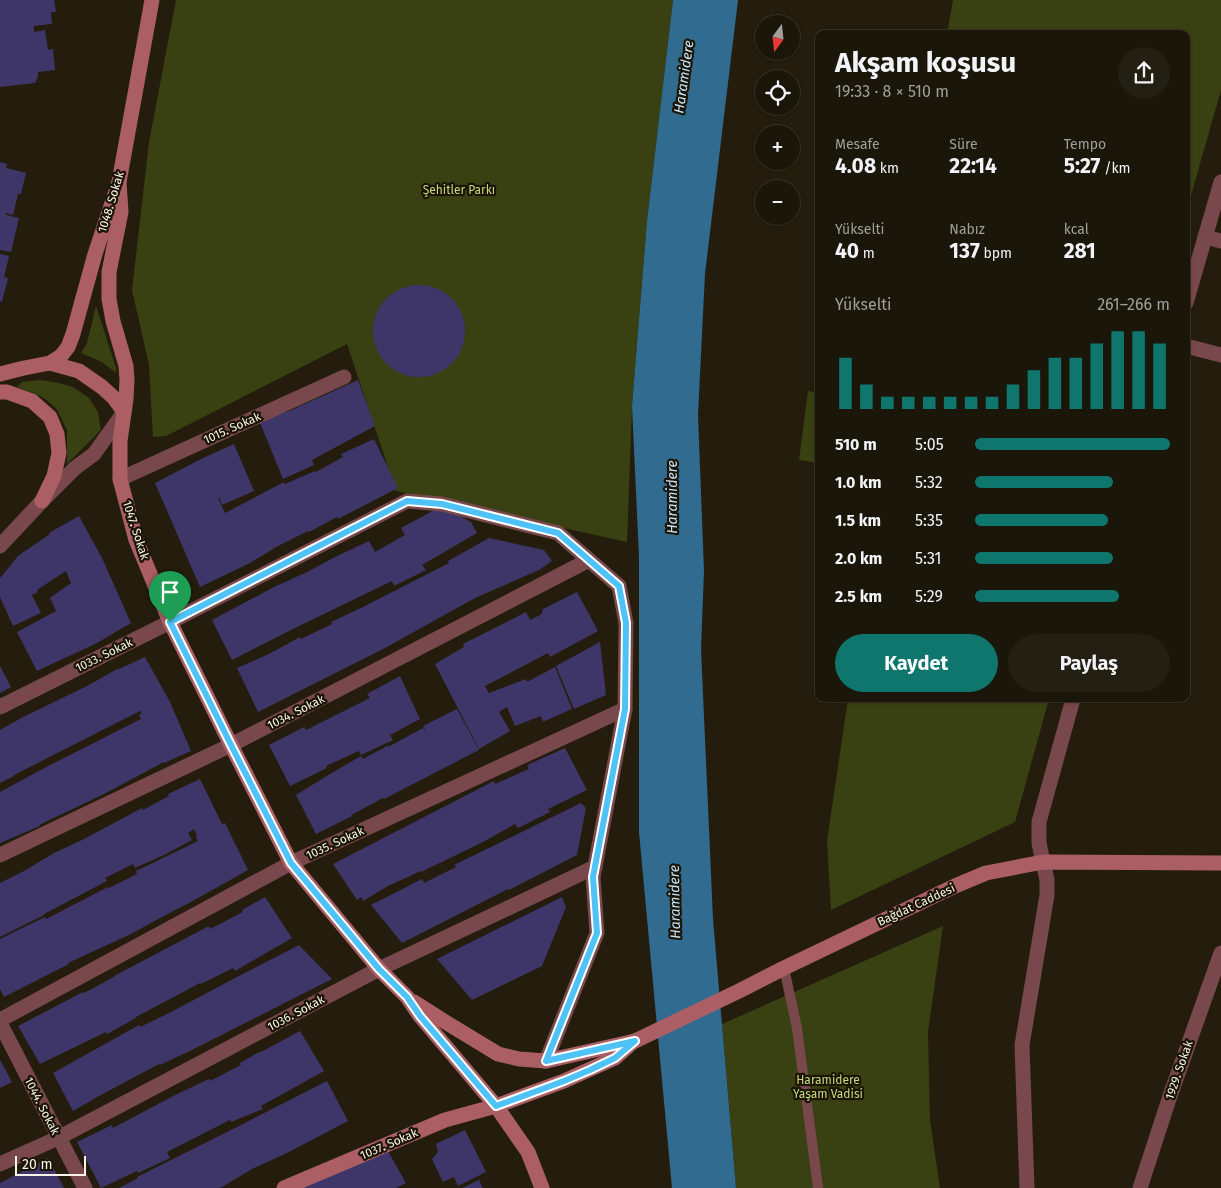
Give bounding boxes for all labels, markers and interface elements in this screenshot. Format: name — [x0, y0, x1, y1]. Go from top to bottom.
north arrow — [755, 15, 800, 60]
map controls — [755, 15, 800, 225]
water label: Haramidere — [670, 39, 698, 115]
text: Akşam koşusu — [835, 46, 1016, 79]
button: share — [1118, 47, 1170, 99]
button: locate — [755, 70, 800, 115]
text: 19:33 · 8 × 510 m — [835, 82, 949, 101]
button: + — [755, 125, 800, 170]
text: Mesafe — [835, 136, 880, 153]
text: Süre — [949, 136, 978, 153]
text: Tempo — [1064, 136, 1106, 153]
text: 4.08 — [835, 153, 876, 179]
text: 22:14 — [949, 153, 997, 179]
text: 5:27 — [1064, 153, 1100, 179]
text: km — [876, 160, 899, 177]
text: /km — [1100, 160, 1131, 177]
street label: 1048. Sokak — [95, 169, 127, 234]
button: − — [755, 180, 800, 225]
park label: Şehitler Parkı — [423, 183, 495, 197]
text: Yükselti — [835, 221, 885, 238]
text: Nabız — [949, 221, 985, 238]
text: kcal — [1064, 221, 1089, 238]
text: 40 — [835, 238, 859, 264]
text: 137 — [949, 238, 980, 264]
text: 281 — [1064, 238, 1096, 264]
text: m — [859, 245, 875, 262]
text: bpm — [980, 245, 1012, 262]
text: Yükselti — [835, 295, 892, 314]
text: 261–266 m — [1097, 295, 1170, 314]
street label: 1015. Sokak — [201, 409, 264, 447]
text: 510 m — [835, 435, 877, 454]
text: 5:05 — [915, 435, 944, 454]
water label: Haramidere — [664, 460, 681, 534]
text: 1.0 km — [835, 473, 882, 492]
text: 5:32 — [915, 473, 943, 492]
street label: 1047. Sokak — [120, 499, 152, 562]
text: 1.5 km — [835, 511, 881, 530]
text: 5:35 — [915, 511, 943, 530]
text: 2.0 km — [835, 549, 882, 568]
text: 5:31 — [915, 549, 942, 568]
pin — [149, 571, 191, 622]
icon: arrive — [156, 578, 184, 606]
text: 2.5 km — [835, 587, 882, 606]
text: 5:29 — [915, 587, 943, 606]
button: Kaydet — [835, 634, 998, 692]
button: Paylaş — [1008, 634, 1170, 692]
street label: 1033. Sokak — [73, 635, 136, 675]
street label: 1034. Sokak — [265, 691, 328, 732]
street label: 1035. Sokak — [304, 823, 367, 862]
water label: Haramidere — [666, 865, 684, 939]
street label: Bağdat Caddesi — [875, 881, 957, 929]
street label: 1036. Sokak — [265, 992, 328, 1034]
street label: 1929. Sokak — [1162, 1038, 1196, 1101]
park label: Haramidere Yaşam Vadisi — [793, 1073, 863, 1101]
street label: 1044. Sokak — [21, 1075, 63, 1138]
street label: 1037. Sokak — [358, 1125, 421, 1162]
scale bar — [15, 1153, 86, 1176]
text: 20 m — [22, 1156, 52, 1173]

